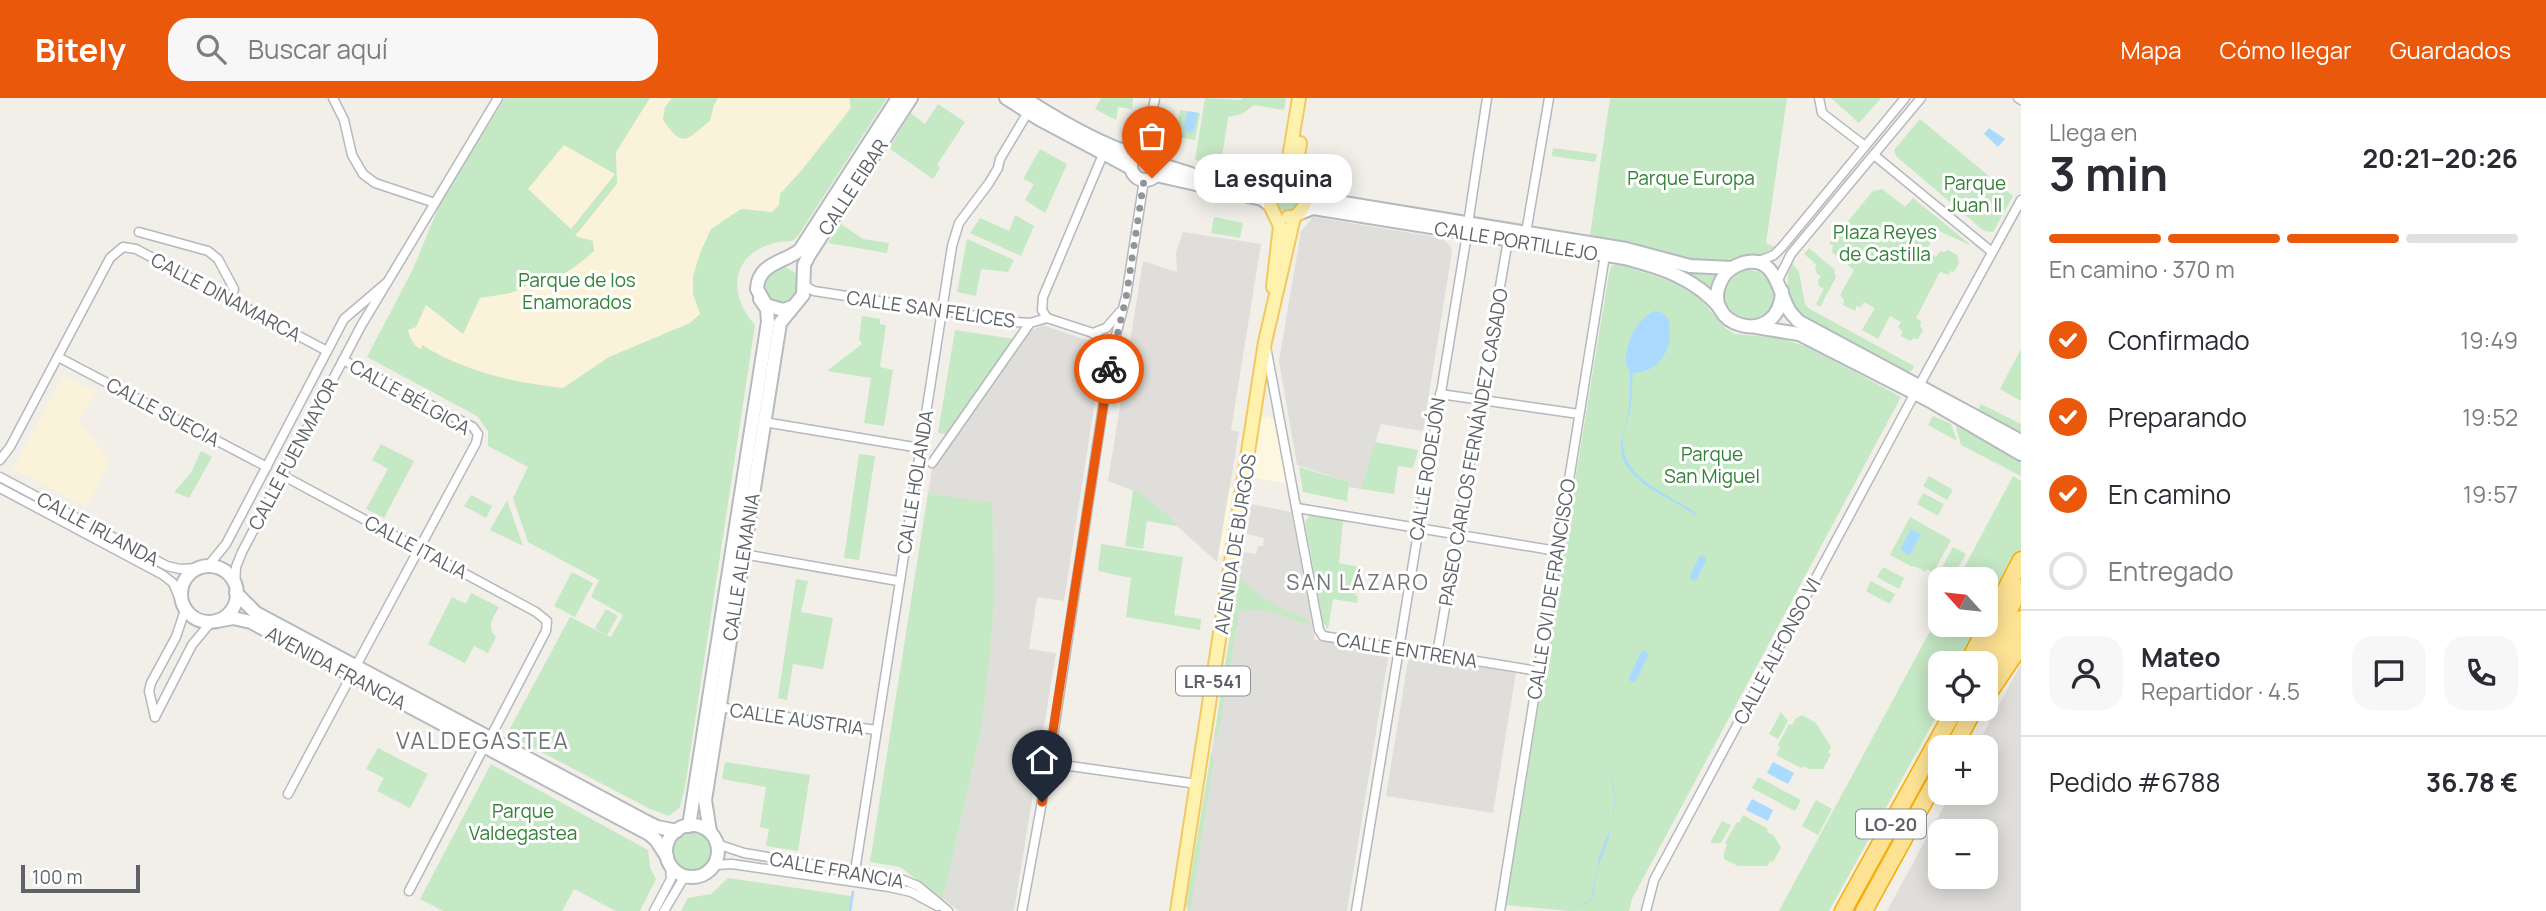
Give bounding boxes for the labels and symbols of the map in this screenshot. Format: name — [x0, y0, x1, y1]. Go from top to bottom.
pin — [1122, 106, 1182, 178]
street label: CALLE EIBAR — [812, 134, 894, 240]
callout: La esquina — [1194, 154, 1352, 202]
park label: Parque Europa — [1627, 165, 1755, 191]
park label: Parque Juan II — [1944, 170, 2006, 218]
street label: CALLE PORTILLEJO — [1432, 215, 1600, 267]
park label: Plaza Reyes de Castilla — [1833, 219, 1937, 267]
street label: CALLE DINAMARCA — [146, 246, 306, 348]
park label: Parque de los Enamorados — [518, 267, 636, 315]
street label: CALLE SAN FELICES — [845, 284, 1017, 334]
street label: PASEO CARLOS FERNÁNDEZ CASADO — [1432, 286, 1514, 608]
courier — [1074, 334, 1144, 404]
street label: CALLE BÉLGICA — [345, 353, 475, 441]
street label: CALLE SUECIA — [102, 371, 224, 453]
street label: CALLE FUENMAYOR — [242, 374, 344, 534]
street label: CALLE RODEJÓN — [1403, 396, 1451, 542]
street label: CALLE HOLANDA — [891, 408, 939, 556]
park label: Parque San Miguel — [1664, 441, 1760, 489]
street label: AVENIDA DE BURGOS — [1208, 452, 1262, 636]
street label: CALLE OVI DE FRANCISCO — [1521, 476, 1581, 701]
street label: CALLE IRLANDA — [32, 486, 164, 572]
street label: CALLE ALEMANIA — [716, 491, 766, 643]
street label: CALLE ITALIA — [360, 509, 472, 585]
north arrow — [1928, 567, 1998, 637]
district label: SAN LÁZARO — [1286, 568, 1430, 596]
street label: CALLE ALFONSO VI — [1727, 573, 1827, 729]
street label: AVENIDA FRANCIA — [261, 620, 411, 716]
street label: CALLE ENTRENA — [1335, 626, 1479, 674]
road number: LR-541 — [1176, 666, 1250, 696]
street label: CALLE AUSTRIA — [728, 697, 866, 741]
district label: VALDEGASTEA — [396, 724, 570, 756]
pin — [1012, 730, 1072, 802]
park label: Parque Valdegastea — [469, 798, 577, 846]
road number: LO-20 — [1856, 810, 1926, 838]
street label: CALLE FRANCIA — [768, 845, 906, 895]
scale bar — [21, 862, 140, 894]

